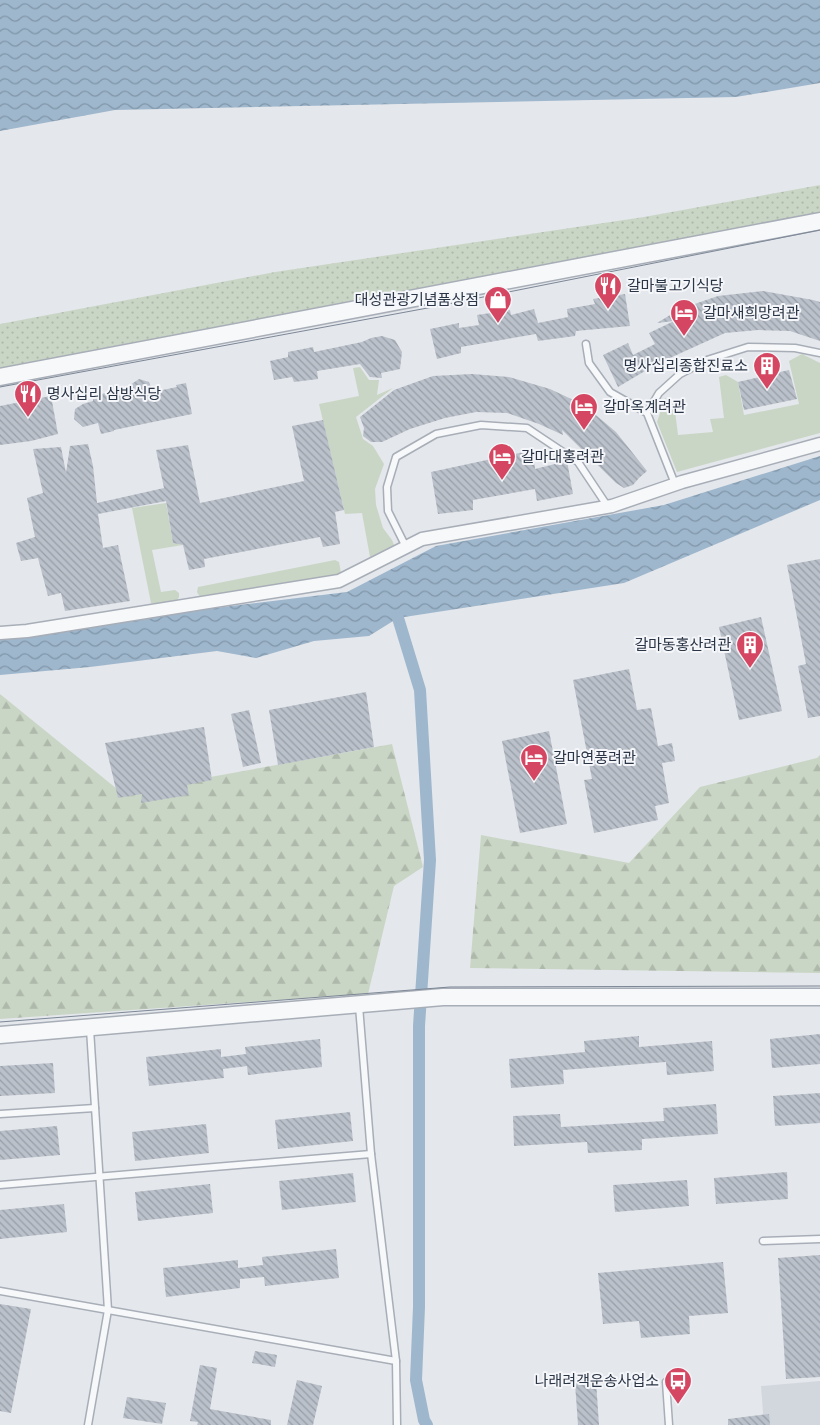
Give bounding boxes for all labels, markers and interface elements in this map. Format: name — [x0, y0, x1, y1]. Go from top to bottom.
restaurant icon: 갈마불고기식당 — [593, 271, 623, 310]
place label: 갈마불고기식당 — [627, 277, 724, 295]
shop icon: 대성관광기념품상점 — [483, 285, 513, 324]
place label: 대성관광기념품상점 — [355, 291, 479, 309]
hotel icon: 갈마새희망려관 — [669, 298, 699, 337]
place label: 갈마새희망려관 — [703, 304, 800, 322]
building icon: 명사십리종합진료소 — [752, 351, 782, 390]
place label: 명사십리종합진료소 — [624, 357, 748, 375]
restaurant icon: 명사십리 삼방식당 — [13, 379, 43, 418]
place label: 명사십리 삼방식당 — [47, 385, 162, 403]
hotel icon: 갈마옥계려관 — [569, 392, 599, 431]
place label: 갈마옥계려관 — [603, 398, 686, 416]
hotel icon: 갈마대홍려관 — [487, 442, 517, 481]
place label: 갈마대홍려관 — [521, 448, 604, 466]
building icon: 갈마동홍산려관 — [735, 630, 765, 669]
place label: 갈마동홍산려관 — [634, 636, 731, 654]
hotel icon: 갈마연풍려관 — [519, 743, 549, 782]
place label: 갈마연풍려관 — [553, 749, 636, 767]
bus stop icon: 나래려객운송사업소 — [663, 1366, 693, 1405]
place label: 나래려객운송사업소 — [535, 1372, 659, 1390]

